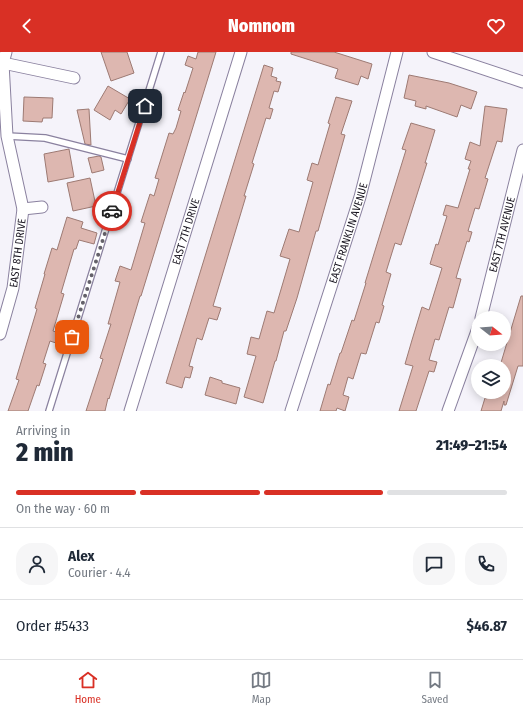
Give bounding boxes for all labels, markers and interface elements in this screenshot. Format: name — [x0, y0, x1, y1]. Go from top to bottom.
icon: back — [16, 15, 38, 37]
text: Nomnom — [228, 15, 295, 37]
icon: heart — [485, 15, 507, 37]
pin — [128, 89, 162, 123]
icon: home — [134, 95, 156, 117]
street label: EAST FRANKLIN AVENUE — [327, 181, 370, 285]
courier — [92, 191, 132, 231]
street label: EAST 7TH AVENUE — [487, 196, 518, 274]
street label: EAST 7TH DRIVE — [170, 197, 202, 266]
icon: car — [101, 200, 123, 222]
street label: EAST 8TH DRIVE — [7, 218, 29, 288]
north arrow — [471, 311, 511, 351]
map controls — [471, 311, 511, 399]
pin — [55, 320, 89, 354]
icon: bag — [61, 326, 83, 348]
button: layers — [471, 359, 511, 399]
text: Arriving in — [16, 423, 70, 438]
text: 21:49–21:54 — [436, 436, 507, 454]
text: 2 min — [16, 437, 74, 468]
text: On the way · 60 m — [16, 501, 110, 516]
button: person — [16, 543, 58, 585]
button: chat — [413, 543, 455, 585]
button: phone — [465, 543, 507, 585]
text: Alex — [68, 547, 95, 565]
text: Courier · 4.4 — [68, 565, 131, 580]
text: Order #5433 — [16, 617, 89, 635]
text: $46.87 — [466, 617, 507, 635]
tab: Home — [75, 669, 101, 706]
tab: Map — [250, 669, 272, 706]
tab: Saved — [421, 669, 448, 706]

